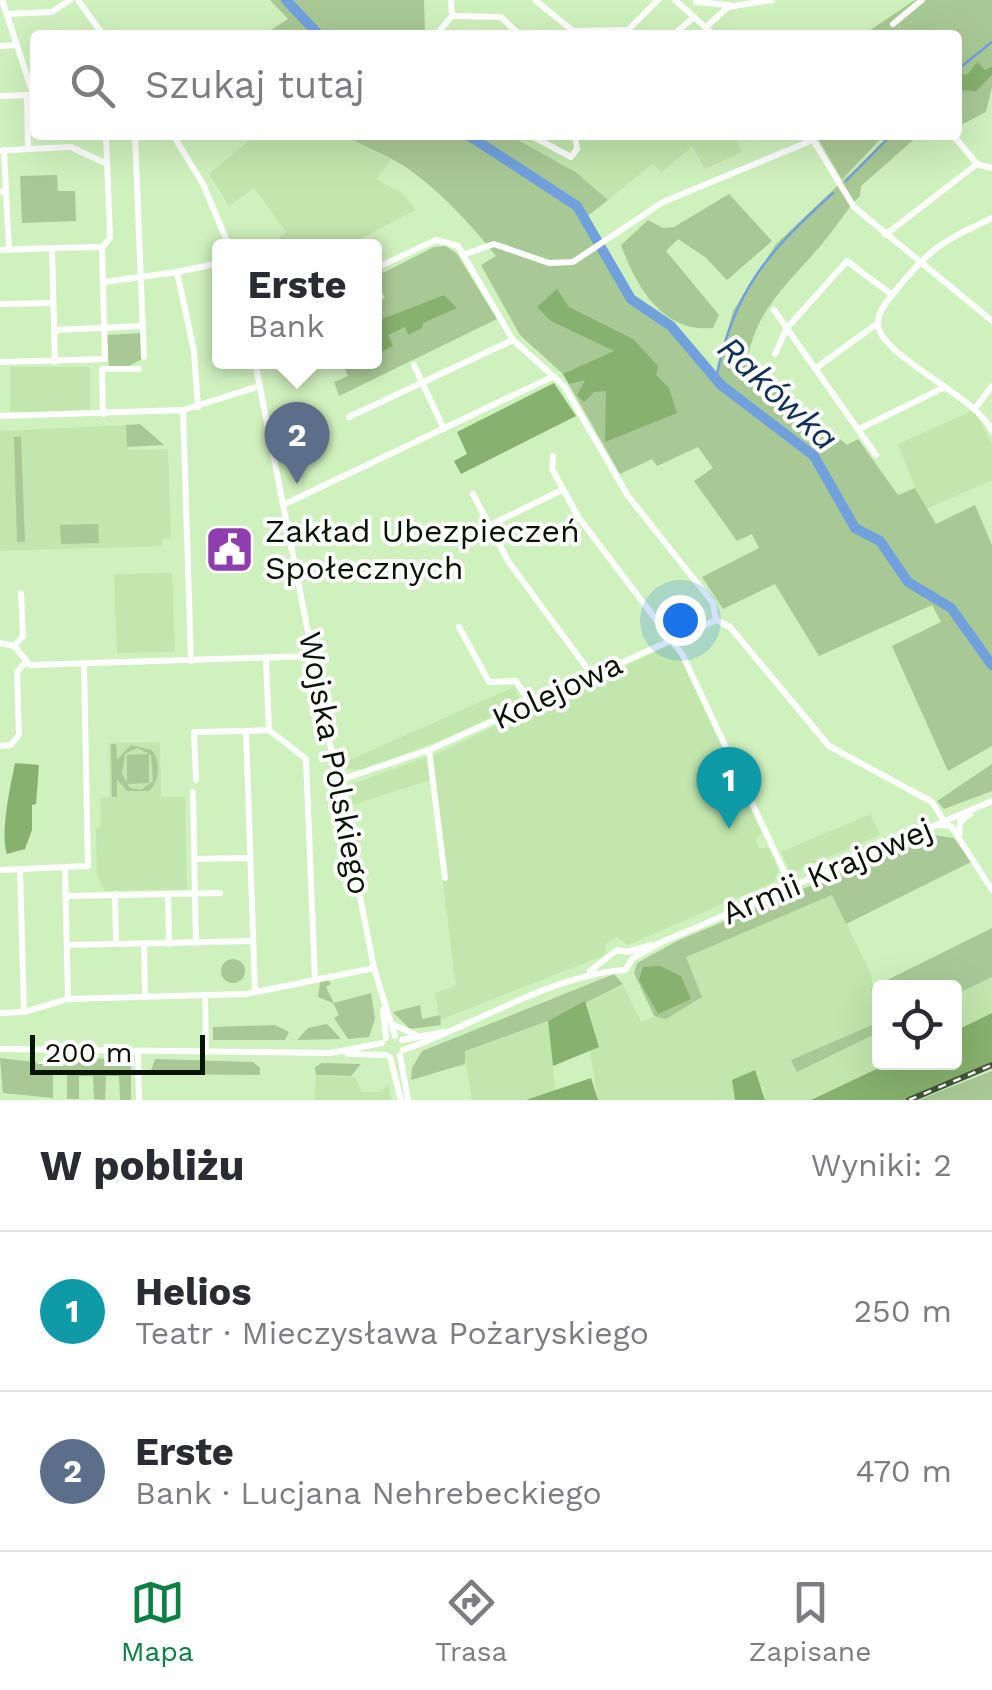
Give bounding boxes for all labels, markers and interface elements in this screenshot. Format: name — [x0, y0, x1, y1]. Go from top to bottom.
search box — [30, 30, 962, 140]
icon: search — [65, 58, 120, 113]
text: Szukaj tutaj — [145, 63, 365, 107]
popup — [212, 239, 382, 369]
text: Erste — [248, 263, 346, 307]
text: Bank — [248, 307, 325, 345]
water label: Rakówka — [709, 327, 847, 459]
pin: 2 — [264, 402, 330, 484]
place label: Zakład Ubezpieczeń Społecznych — [265, 512, 580, 587]
public building icon: Zakład Ubezpieczeń Społecznych — [204, 523, 256, 575]
your location — [655, 595, 706, 646]
street label: Wojska Polskiego — [291, 628, 379, 898]
street label: Kolejowa — [486, 644, 628, 738]
pin: 1 — [696, 746, 762, 829]
street label: Armii Krajowej — [716, 810, 938, 932]
map controls — [872, 980, 962, 1070]
button: locate — [872, 980, 962, 1070]
scale bar — [30, 1030, 205, 1074]
text: 200 m — [45, 1036, 132, 1069]
text: W pobliżu — [40, 1141, 245, 1190]
text: Wyniki: 2 — [811, 1146, 952, 1184]
text: Helios — [135, 1270, 252, 1314]
text: 1 — [66, 1292, 79, 1330]
text: 250 m — [853, 1292, 952, 1330]
text: Teatr · Mieczysława Pożaryskiego — [135, 1314, 649, 1352]
text: Erste — [135, 1430, 234, 1474]
text: 2 — [63, 1452, 82, 1490]
text: 470 m — [855, 1452, 952, 1490]
text: Bank · Lucjana Nehrebeckiego — [135, 1474, 602, 1512]
tab: Mapa — [121, 1575, 194, 1668]
tab: Trasa — [435, 1575, 507, 1668]
tab: Zapisane — [749, 1575, 871, 1668]

